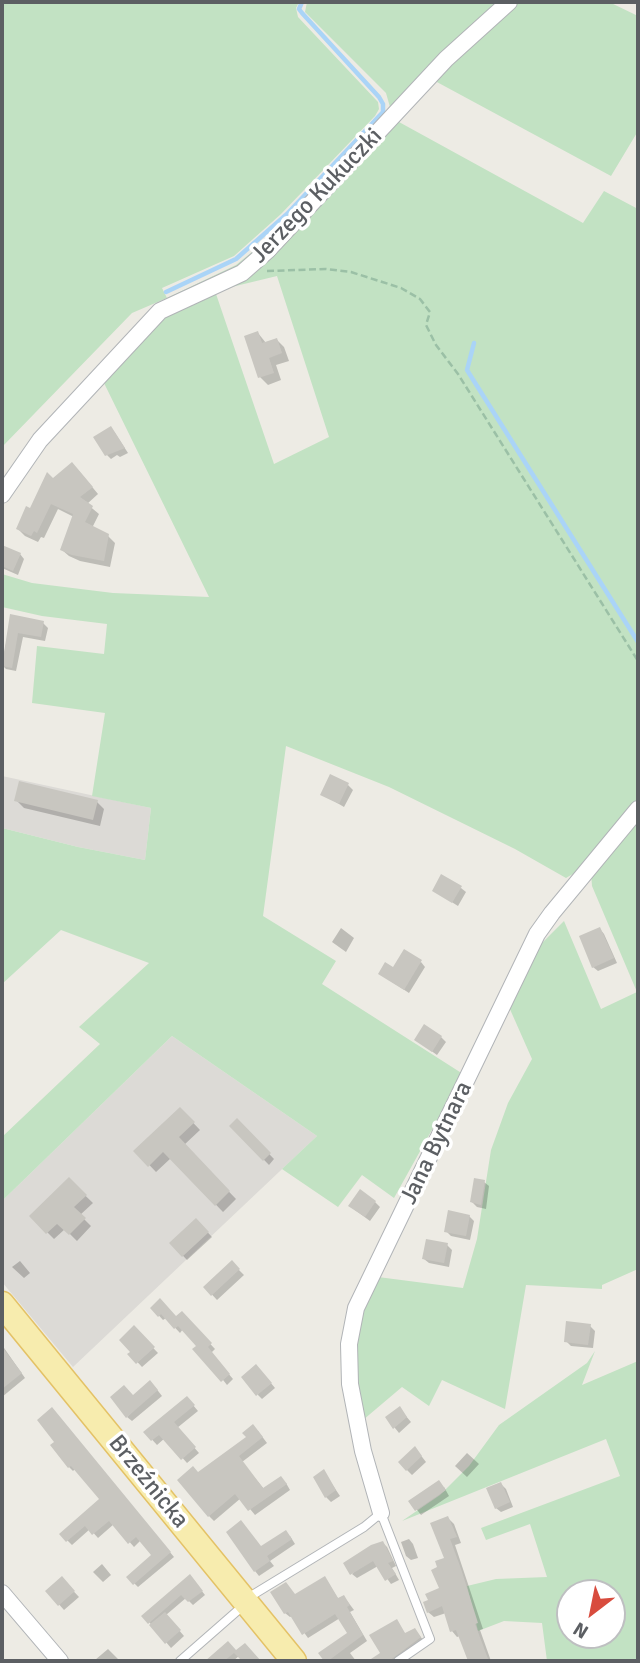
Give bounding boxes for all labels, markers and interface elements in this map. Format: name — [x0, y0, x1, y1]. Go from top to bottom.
street label: Jerzego Kukuczki — [245, 122, 389, 270]
street label: Jana Bytnara — [395, 1077, 479, 1209]
street label: Brzeźnicka — [102, 1430, 194, 1534]
north arrow — [556, 1579, 626, 1649]
text: N — [569, 1616, 593, 1644]

